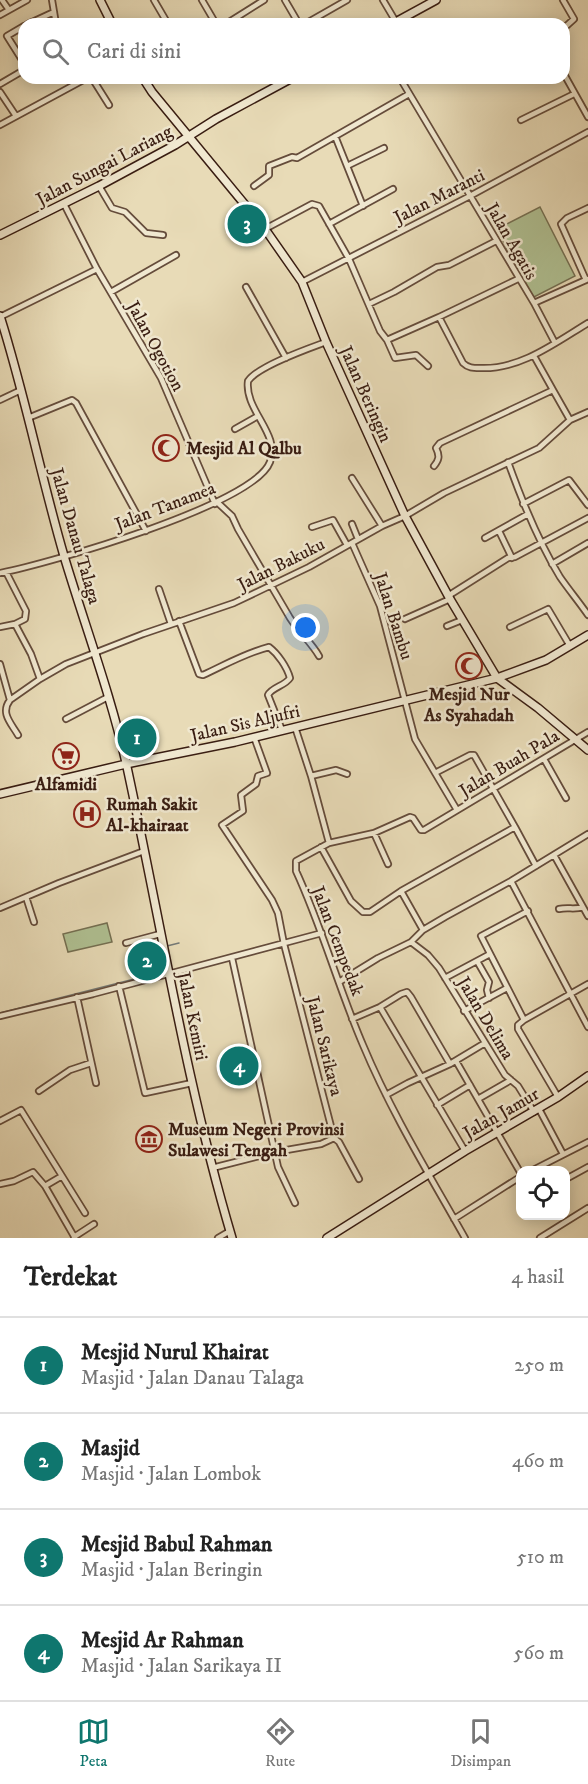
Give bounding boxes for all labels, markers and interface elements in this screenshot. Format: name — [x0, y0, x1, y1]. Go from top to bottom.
search box — [18, 18, 570, 84]
icon: search — [39, 35, 72, 68]
text: Cari di sini — [87, 38, 181, 65]
street label: Jalan Sungai Lariang — [31, 121, 176, 212]
street label: Jalan Maranti — [389, 165, 489, 230]
street label: Jalan Agatis — [479, 197, 542, 284]
pin: 3 — [228, 202, 266, 246]
street label: Jalan Ogotion — [120, 296, 189, 396]
street label: Jalan Beringin — [333, 341, 396, 447]
mosque icon: Mesjid Al Qalbu — [151, 433, 181, 463]
place label: Mesjid Al Qalbu — [186, 438, 302, 460]
street label: Jalan Danau Talaga — [45, 464, 105, 607]
street label: Jalan Tanamea — [110, 478, 219, 537]
street label: Jalan Bakuku — [232, 533, 329, 597]
street label: Jalan Bambu — [368, 568, 418, 663]
your location — [291, 613, 320, 642]
mosque icon: Mesjid Nur As Syahadah — [454, 651, 484, 681]
place label: Mesjid Nur As Syahadah — [423, 684, 515, 727]
street label: Jalan Sis Aljufri — [186, 701, 302, 748]
pin: 1 — [118, 716, 156, 760]
street label: Jalan Buah Pala — [454, 725, 564, 803]
supermarket icon: Alfamidi — [51, 741, 81, 771]
place label: Alfamidi — [34, 774, 97, 796]
place label: Rumah Sakit Al-khairaat — [105, 794, 198, 837]
hospital icon: Rumah Sakit Al-khairaat — [72, 799, 102, 829]
street label: Jalan Cempedak — [305, 882, 368, 999]
pin: 2 — [128, 938, 166, 984]
street label: Jalan Kemiri — [171, 968, 212, 1063]
street label: Jalan Delima — [451, 971, 519, 1064]
street label: Jalan Sarikaya — [301, 992, 347, 1099]
pin: 4 — [220, 1044, 258, 1088]
street label: Jalan Jamur — [458, 1083, 544, 1145]
place label: Museum Negeri Provinsi Sulawesi Tengah — [168, 1119, 345, 1162]
museum icon: Museum Negeri Provinsi Sulawesi Tengah — [134, 1124, 164, 1154]
map controls — [516, 1166, 570, 1220]
button: locate — [516, 1166, 570, 1220]
text: Terdekat — [24, 1261, 117, 1294]
text: 4 hasil — [511, 1265, 564, 1290]
text: Mesjid Nurul Khairat — [81, 1339, 269, 1366]
text: 1 — [40, 1353, 47, 1378]
text: 250 m — [514, 1353, 564, 1378]
text: Masjid · Jalan Danau Talaga — [81, 1366, 304, 1391]
text: Masjid — [81, 1435, 140, 1462]
text: 2 — [39, 1449, 48, 1474]
text: 460 m — [512, 1449, 564, 1474]
text: Masjid · Jalan Lombok — [81, 1462, 261, 1487]
text: Mesjid Babul Rahman — [81, 1531, 272, 1558]
text: 3 — [40, 1545, 47, 1570]
text: 510 m — [517, 1545, 564, 1570]
text: Masjid · Jalan Beringin — [81, 1558, 262, 1583]
text: Mesjid Ar Rahman — [81, 1627, 244, 1654]
text: 4 — [38, 1641, 49, 1666]
text: 560 m — [514, 1641, 564, 1666]
text: Masjid · Jalan Sarikaya II — [81, 1654, 282, 1679]
tab: Peta — [77, 1715, 110, 1771]
tab: Rute — [264, 1715, 297, 1771]
tab: Disimpan — [450, 1715, 511, 1771]

